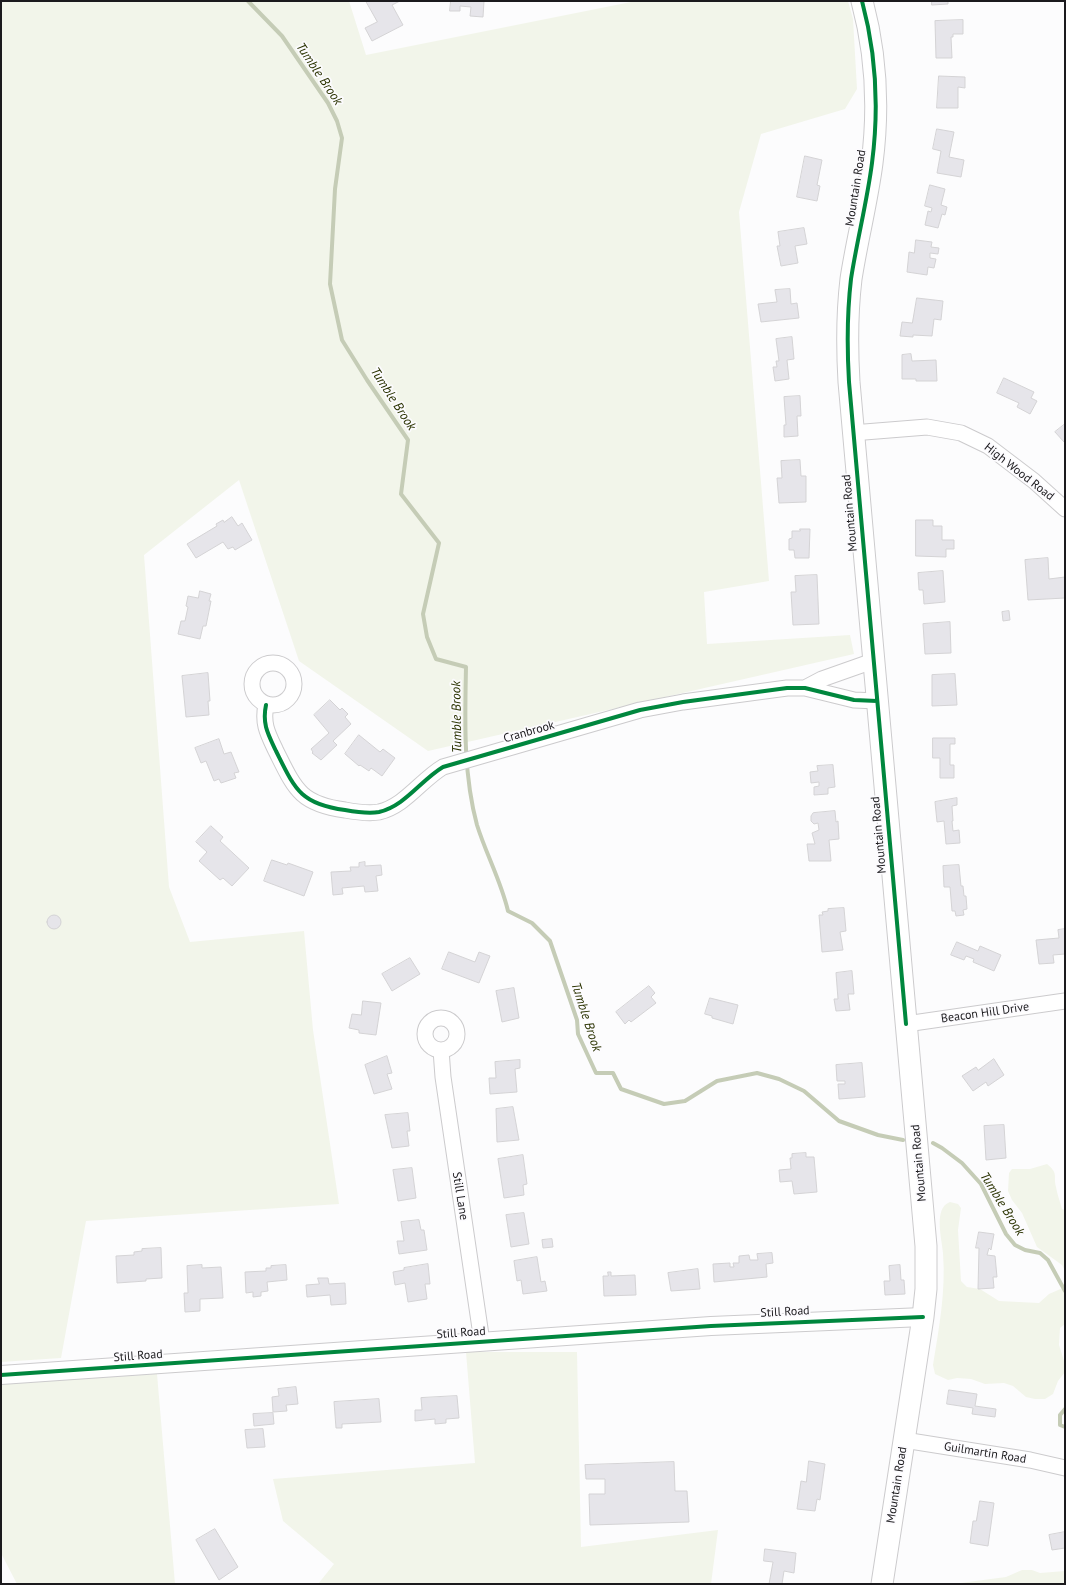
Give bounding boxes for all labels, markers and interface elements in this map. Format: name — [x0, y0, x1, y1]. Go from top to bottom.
water label: Tumble Brook — [292, 40, 346, 108]
street label: Mountain Road — [843, 149, 869, 227]
water label: Tumble Brook — [367, 365, 419, 433]
street label: High Wood Road — [981, 440, 1057, 504]
street label: Mountain Road — [839, 474, 861, 552]
water label: Tumble Brook — [449, 681, 465, 753]
street label: Cranbrook — [502, 718, 556, 746]
street label: Mountain Road — [868, 796, 890, 874]
water label: Tumble Brook — [567, 980, 605, 1054]
street label: Beacon Hill Drive — [940, 1000, 1030, 1026]
street label: Mountain Road — [908, 1124, 930, 1202]
water label: Tumble Brook — [976, 1169, 1028, 1239]
street label: Still Lane — [449, 1171, 471, 1221]
street label: Still Road — [760, 1304, 810, 1320]
street label: Still Road — [436, 1324, 486, 1342]
street label: Still Road — [113, 1347, 163, 1365]
street label: Guilmartin Road — [943, 1439, 1027, 1467]
street label: Mountain Road — [884, 1446, 910, 1524]

